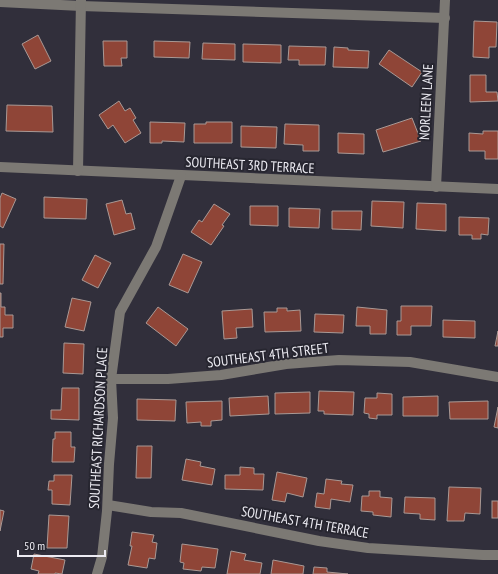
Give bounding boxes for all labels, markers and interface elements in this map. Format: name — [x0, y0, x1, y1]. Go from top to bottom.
street label: NORLEEN LANE — [415, 63, 437, 141]
street label: SOUTHEAST 3RD TERRACE — [185, 153, 315, 177]
street label: SOUTHEAST 4TH STREET — [206, 339, 331, 371]
street label: SOUTHEAST RICHARDSON PLACE — [85, 347, 111, 509]
street label: SOUTHEAST 4TH TERRACE — [240, 502, 370, 542]
scale bar — [18, 532, 105, 558]
text: 50 m — [24, 538, 45, 553]

